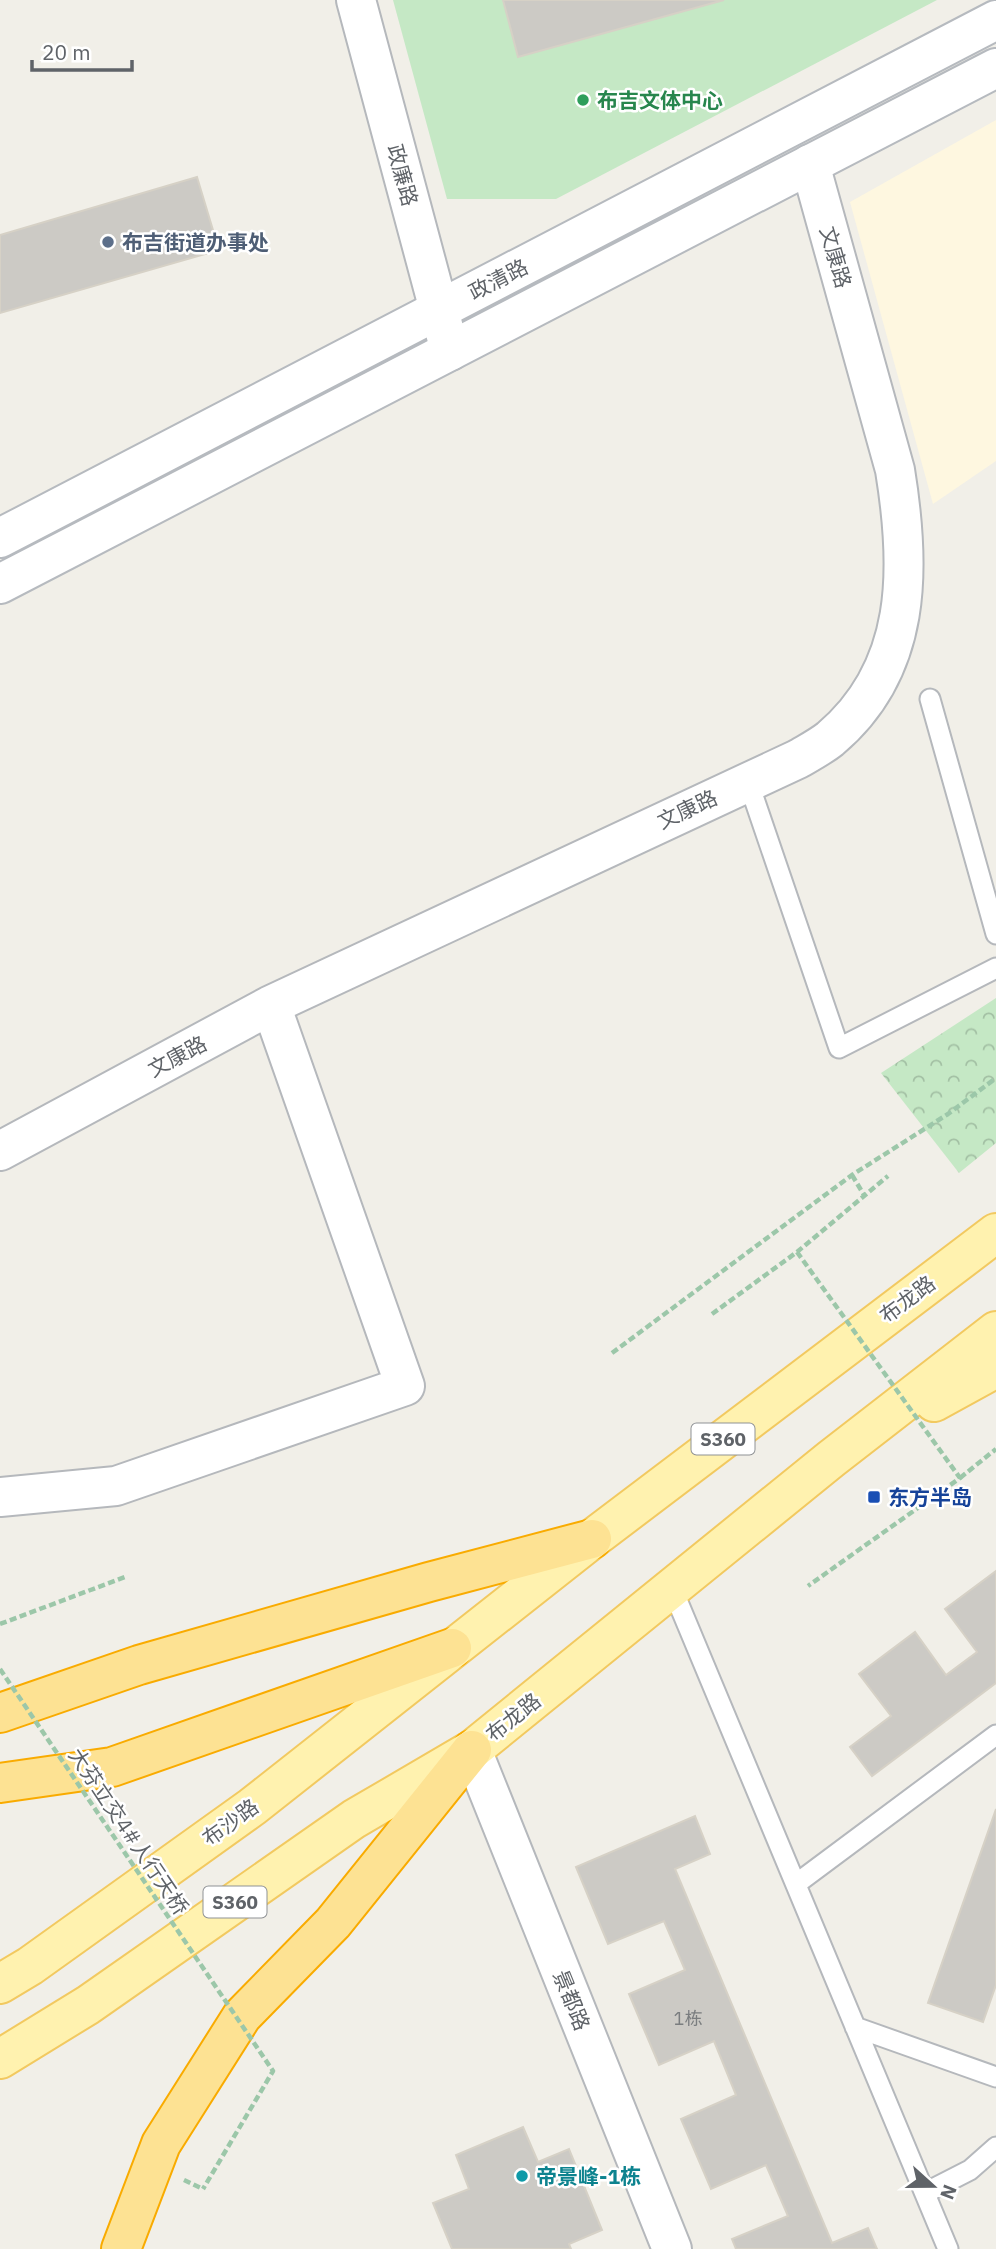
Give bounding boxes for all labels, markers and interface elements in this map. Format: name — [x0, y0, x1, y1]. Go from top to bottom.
scale bar — [32, 28, 131, 72]
text: 20 m — [42, 38, 91, 66]
place label: 布吉文体中心 — [597, 86, 723, 114]
marker: 布吉文体中心 — [575, 92, 591, 108]
street label: 政廉路 — [381, 141, 425, 209]
street label: 文康路 — [814, 223, 858, 291]
place label: 布吉街道办事处 — [122, 228, 269, 256]
marker: 布吉街道办事处 — [100, 234, 116, 250]
street label: 政清路 — [464, 252, 532, 306]
street label: 文康路 — [653, 783, 721, 835]
street label: 文康路 — [143, 1029, 211, 1083]
street label: 布龙路 — [873, 1269, 941, 1329]
road number: S360 — [692, 1424, 754, 1455]
place label: 东方半岛 — [888, 1483, 972, 1511]
marker: 东方半岛 — [866, 1489, 882, 1505]
street label: 布龙路 — [480, 1686, 546, 1748]
street label: 大芬立交4#人行天桥 — [63, 1742, 195, 1920]
street label: 布沙路 — [196, 1792, 264, 1852]
road number: S360 — [204, 1886, 266, 1918]
street label: 景都路 — [547, 1966, 597, 2034]
house number: 1栋 — [674, 2007, 702, 2030]
north arrow — [898, 2151, 968, 2221]
place label: 帝景峰-1栋 — [536, 2162, 641, 2190]
marker: 帝景峰-1栋 — [514, 2168, 530, 2184]
text: N — [935, 2181, 963, 2203]

